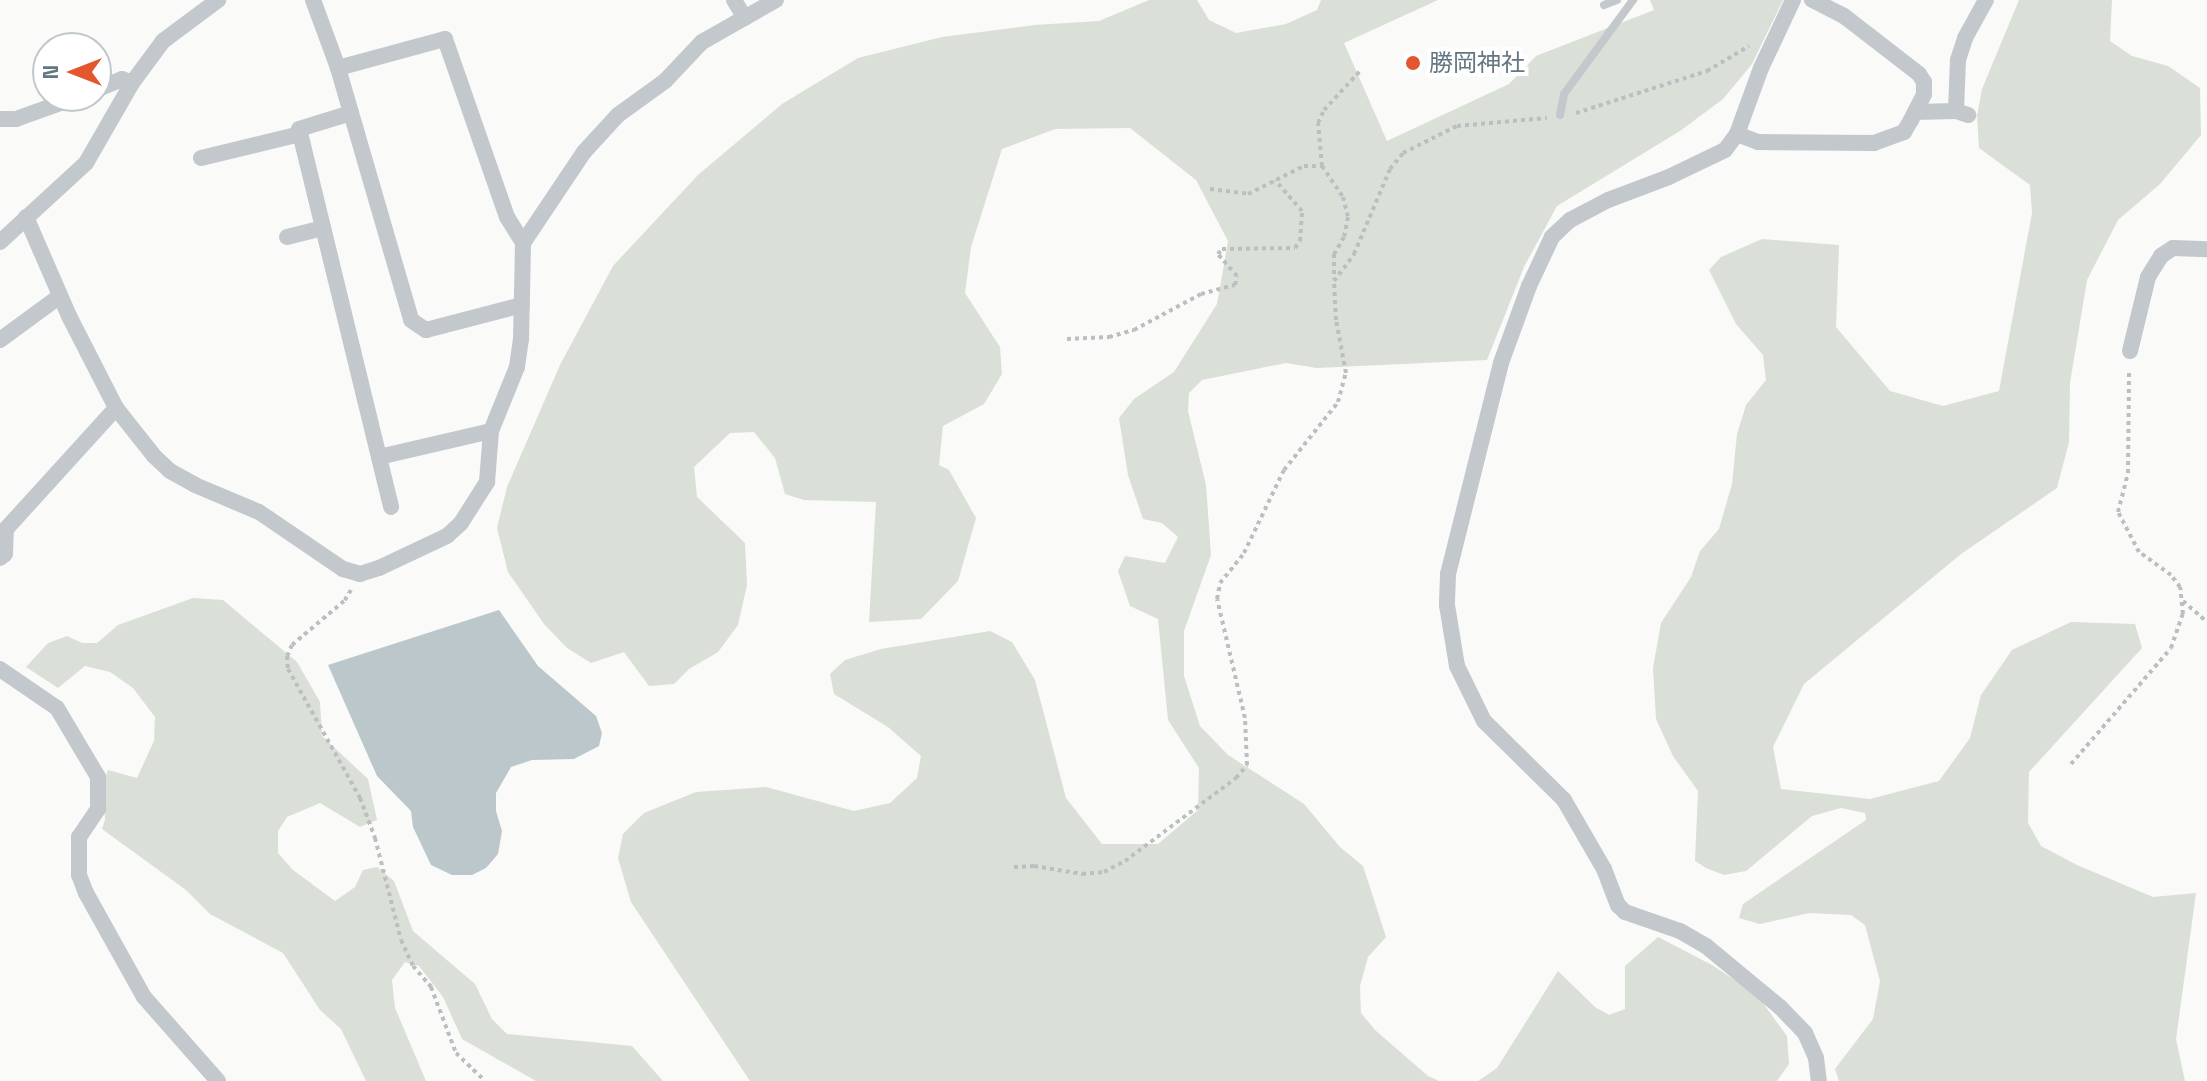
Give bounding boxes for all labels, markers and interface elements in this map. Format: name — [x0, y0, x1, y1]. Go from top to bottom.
north arrow — [32, 32, 112, 112]
place label: 勝岡神社 — [1429, 49, 1525, 77]
marker: 勝岡神社 — [1404, 54, 1422, 72]
text: N — [36, 65, 64, 79]

